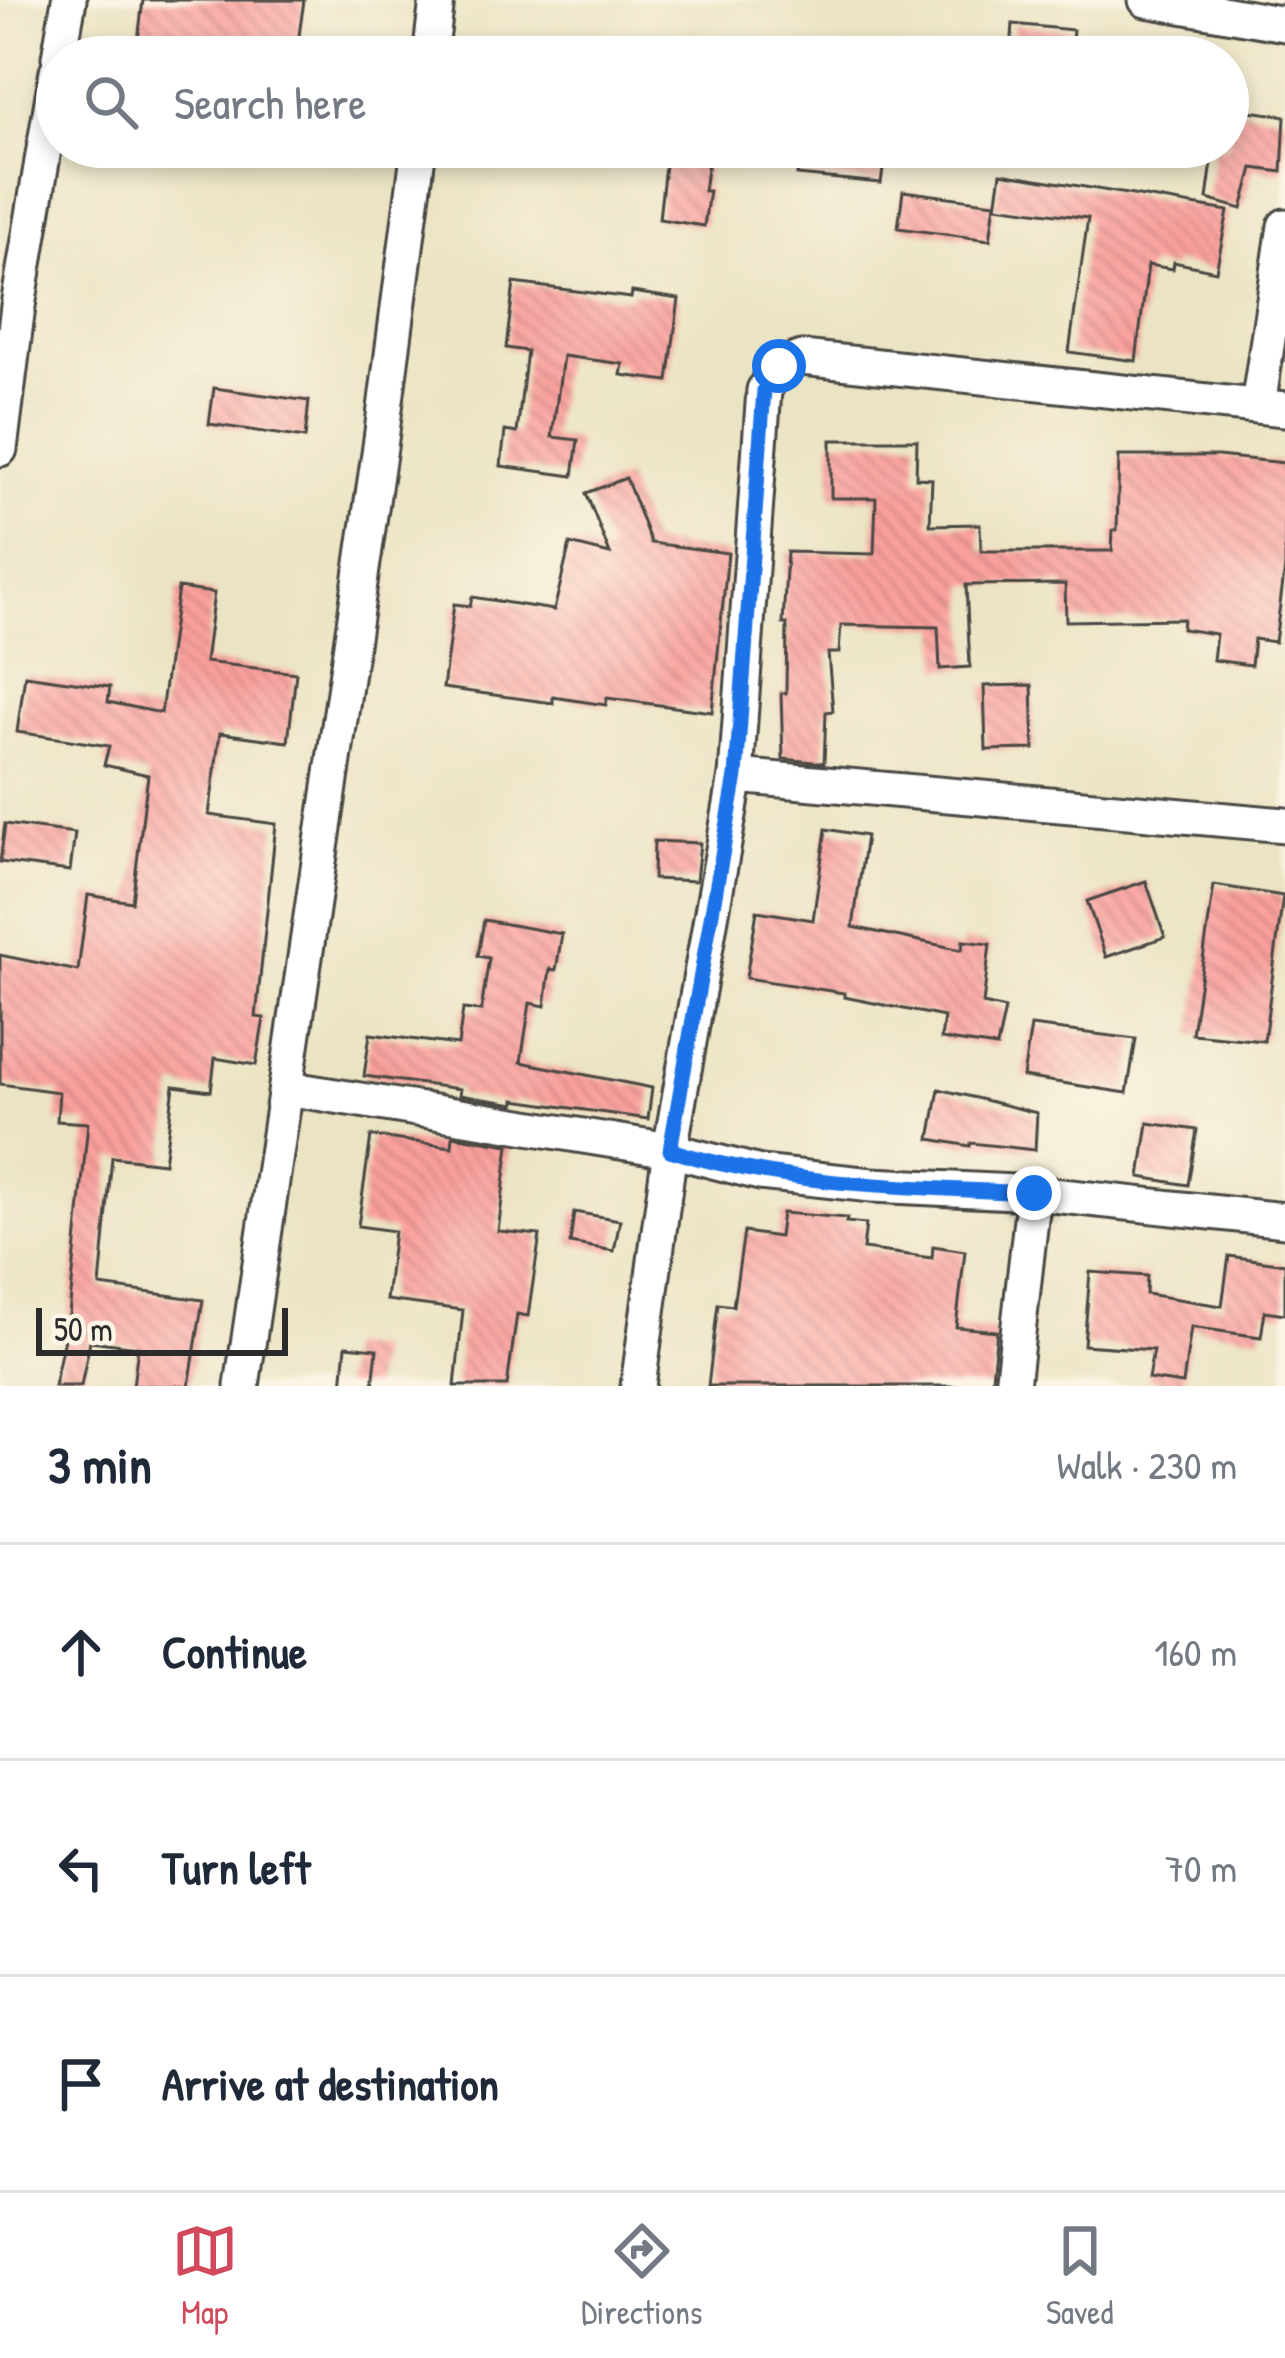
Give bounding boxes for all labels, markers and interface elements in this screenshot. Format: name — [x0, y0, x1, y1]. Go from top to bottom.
search box — [36, 36, 1249, 168]
icon: search — [78, 69, 144, 135]
text: Search here — [174, 72, 366, 133]
route start — [752, 339, 806, 393]
route end — [1007, 1166, 1061, 1220]
scale bar — [36, 1302, 288, 1355]
text: 50 m — [54, 1307, 113, 1351]
text: 3 min — [48, 1430, 152, 1499]
text: Walk · 230 m — [1057, 1438, 1237, 1491]
icon: ahead — [48, 1619, 114, 1685]
text: Continue — [162, 1621, 307, 1682]
text: 160 m — [1154, 1625, 1237, 1678]
icon: left — [48, 1835, 114, 1901]
text: Turn left — [162, 1837, 311, 1898]
text: 70 m — [1165, 1841, 1237, 1894]
icon: arrive — [48, 2051, 114, 2117]
text: Arrive at destination — [162, 2053, 499, 2114]
tab: Map — [172, 2218, 238, 2334]
tab: Directions — [581, 2218, 703, 2334]
tab: Saved — [1046, 2218, 1113, 2334]

